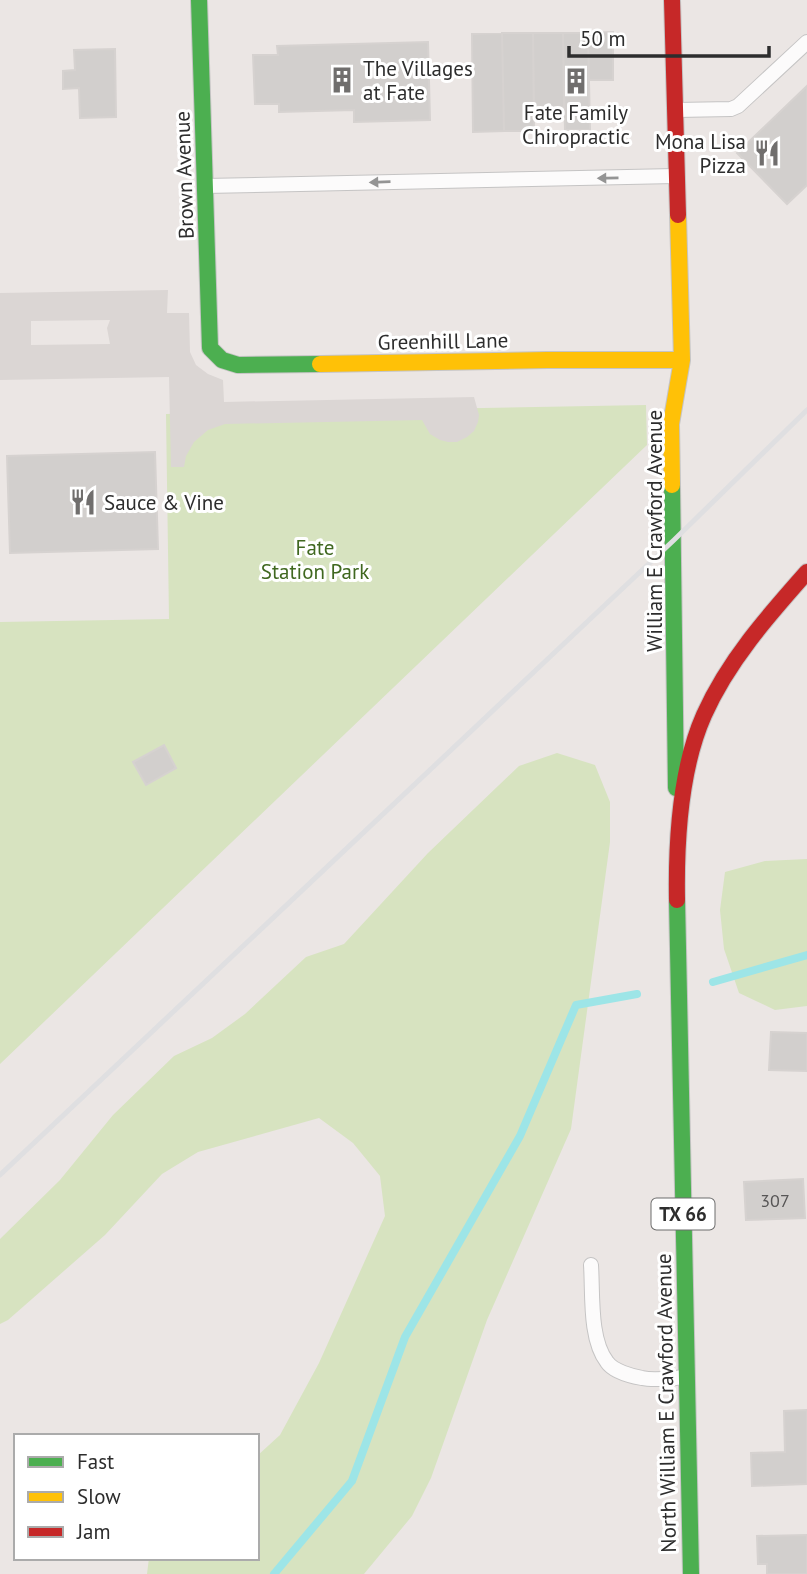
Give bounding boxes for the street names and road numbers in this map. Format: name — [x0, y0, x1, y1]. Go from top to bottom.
street label: Brown Avenue — [168, 111, 200, 239]
street label: Greenhill Lane — [377, 326, 509, 356]
street label: William E Crawford Avenue — [641, 410, 668, 652]
road number: TX 66 — [652, 1198, 714, 1230]
street label: North William E Crawford Avenue — [650, 1253, 682, 1553]

